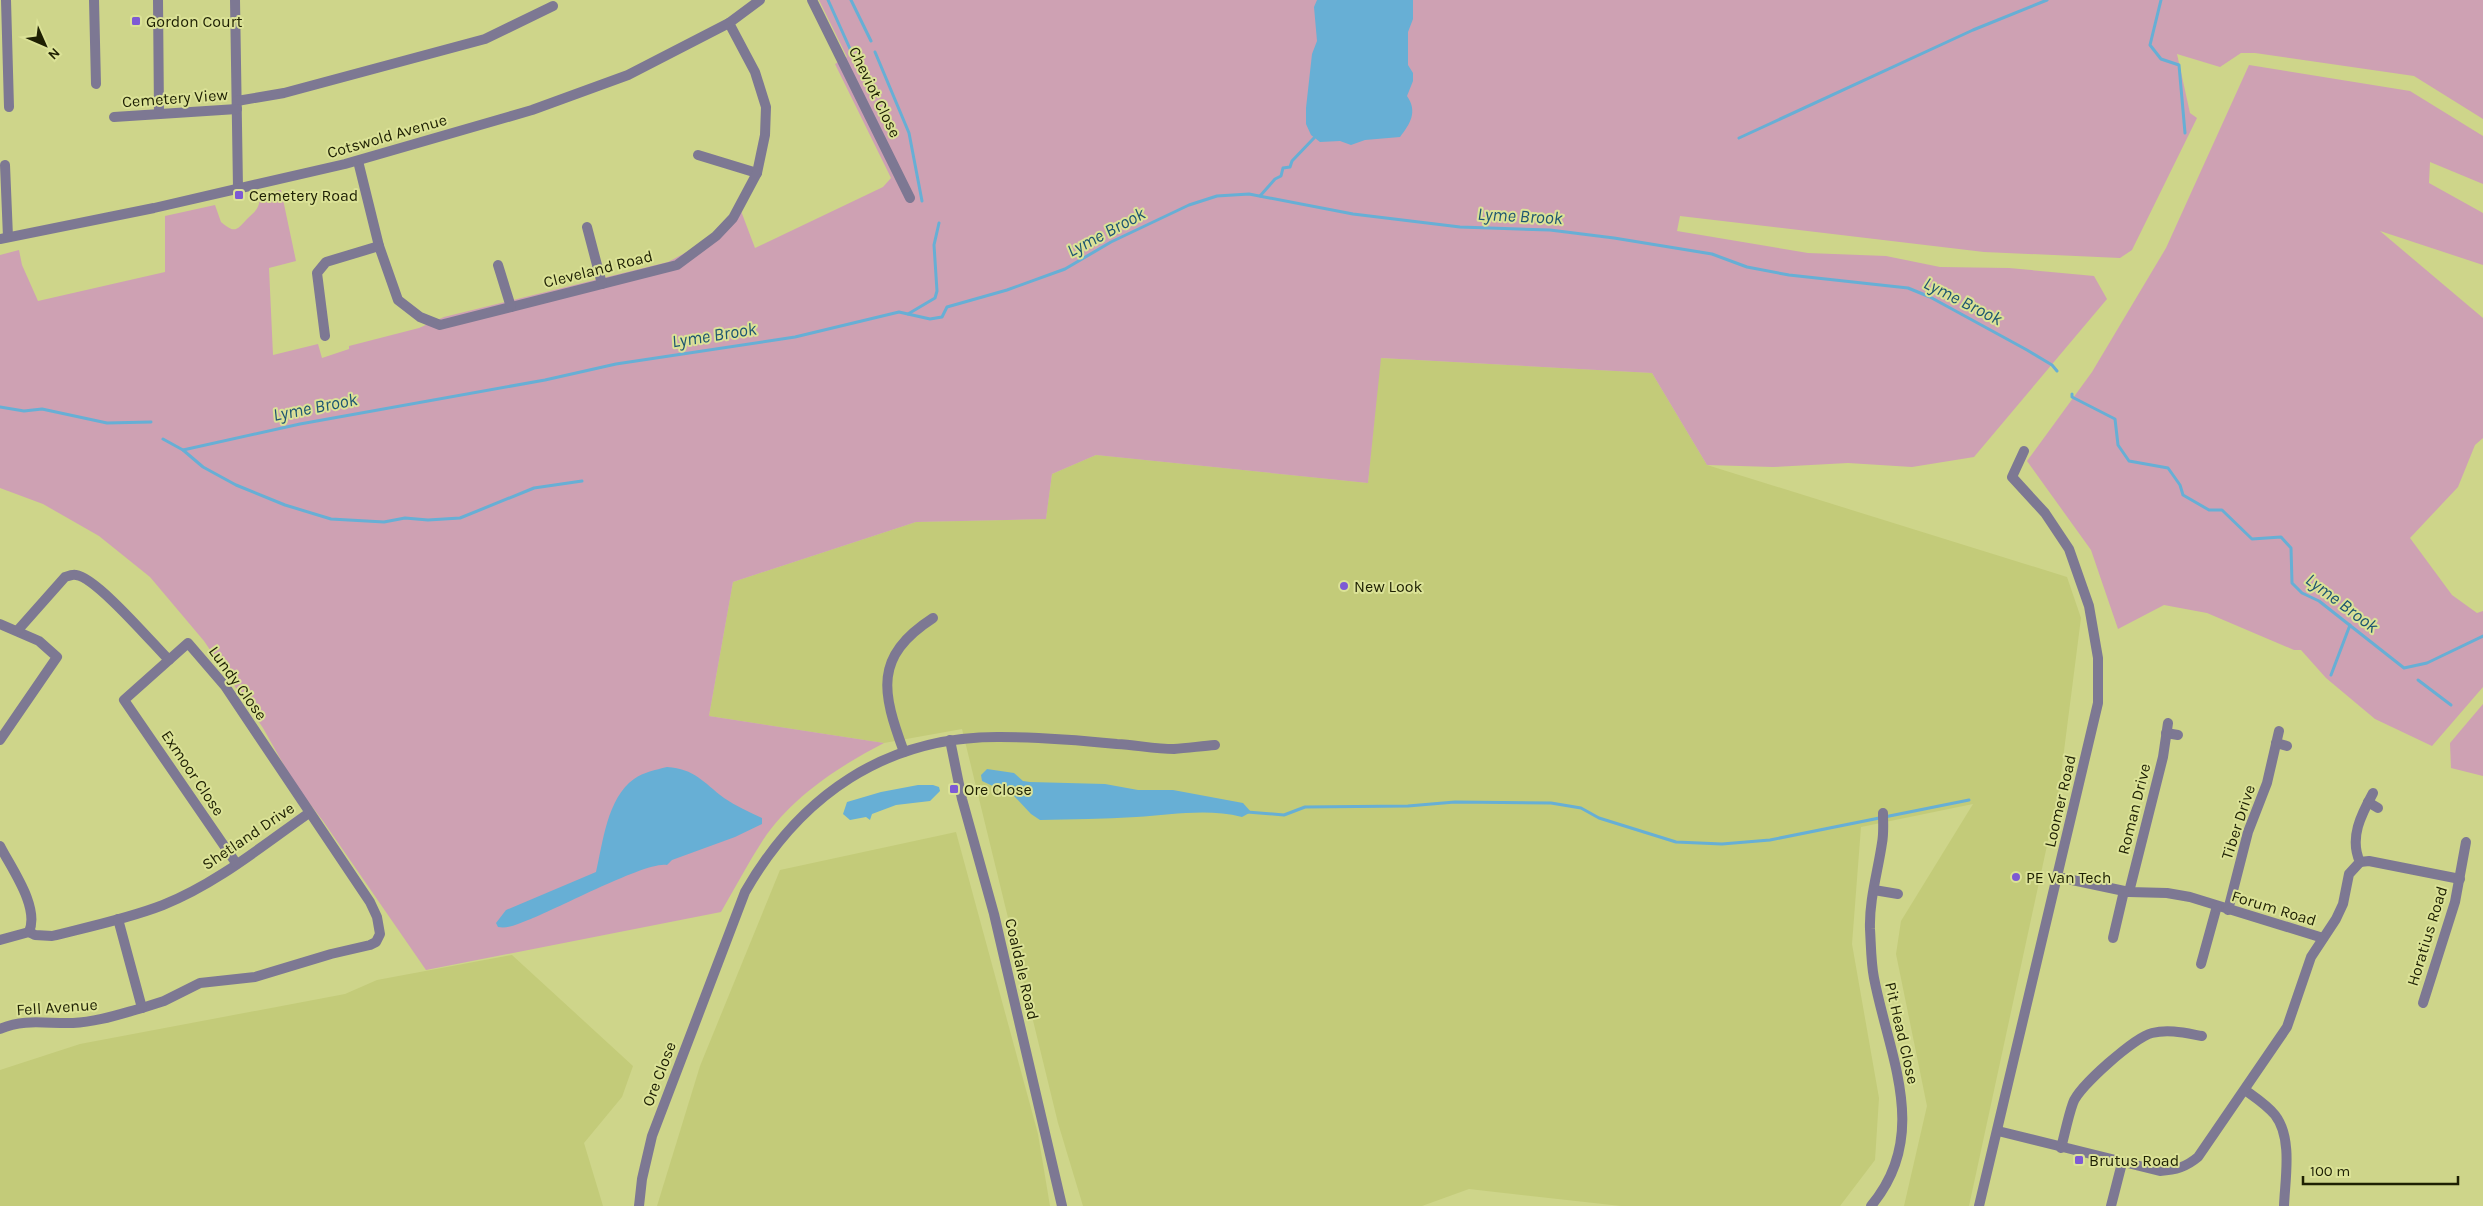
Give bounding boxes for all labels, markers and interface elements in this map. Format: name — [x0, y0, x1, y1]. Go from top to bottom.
place label: Gordon Court — [146, 12, 243, 31]
marker: Gordon Court — [130, 15, 142, 27]
north arrow — [20, 20, 70, 70]
street label: Cheviot Close — [845, 43, 905, 141]
text: N — [44, 44, 63, 63]
street label: Cemetery View — [121, 85, 229, 111]
street label: Cotswold Avenue — [325, 110, 449, 162]
place label: Cemetery Road — [249, 186, 358, 205]
marker: Cemetery Road — [233, 189, 245, 201]
water label: Lyme Brook — [1063, 202, 1150, 262]
water label: Lyme Brook — [1477, 203, 1564, 229]
street label: Cleveland Road — [541, 246, 655, 292]
water label: Lyme Brook — [1920, 272, 2007, 331]
water label: Lyme Brook — [670, 317, 759, 353]
water label: Lyme Brook — [271, 388, 360, 426]
water label: Lyme Brook — [2301, 568, 2383, 638]
place label: New Look — [1354, 577, 1423, 596]
marker: New Look — [1338, 580, 1350, 592]
street label: Lundy Close — [205, 642, 271, 724]
street label: Exmoor Close — [157, 727, 229, 819]
street label: Loomer Road — [2040, 753, 2080, 849]
street label: Roman Drive — [2114, 762, 2154, 856]
place label: Ore Close — [964, 780, 1032, 799]
street label: Tiber Drive — [2217, 782, 2259, 862]
marker: Ore Close — [948, 783, 960, 795]
street label: Shetland Drive — [198, 798, 298, 874]
place label: PE Van Tech — [2026, 868, 2111, 887]
marker: PE Van Tech — [2010, 871, 2022, 883]
street label: Horatius Road — [2403, 884, 2451, 988]
street label: Forum Road — [2229, 886, 2319, 930]
street label: Coaldale Road — [1001, 916, 1043, 1022]
street label: Pit Head Close — [1881, 980, 1923, 1086]
street label: Fell Avenue — [16, 995, 98, 1019]
street label: Ore Close — [638, 1039, 680, 1109]
place label: Brutus Road — [2089, 1151, 2179, 1170]
marker: Brutus Road — [2073, 1154, 2085, 1166]
scale bar — [2303, 1154, 2458, 1186]
text: 100 m — [2310, 1162, 2350, 1180]

